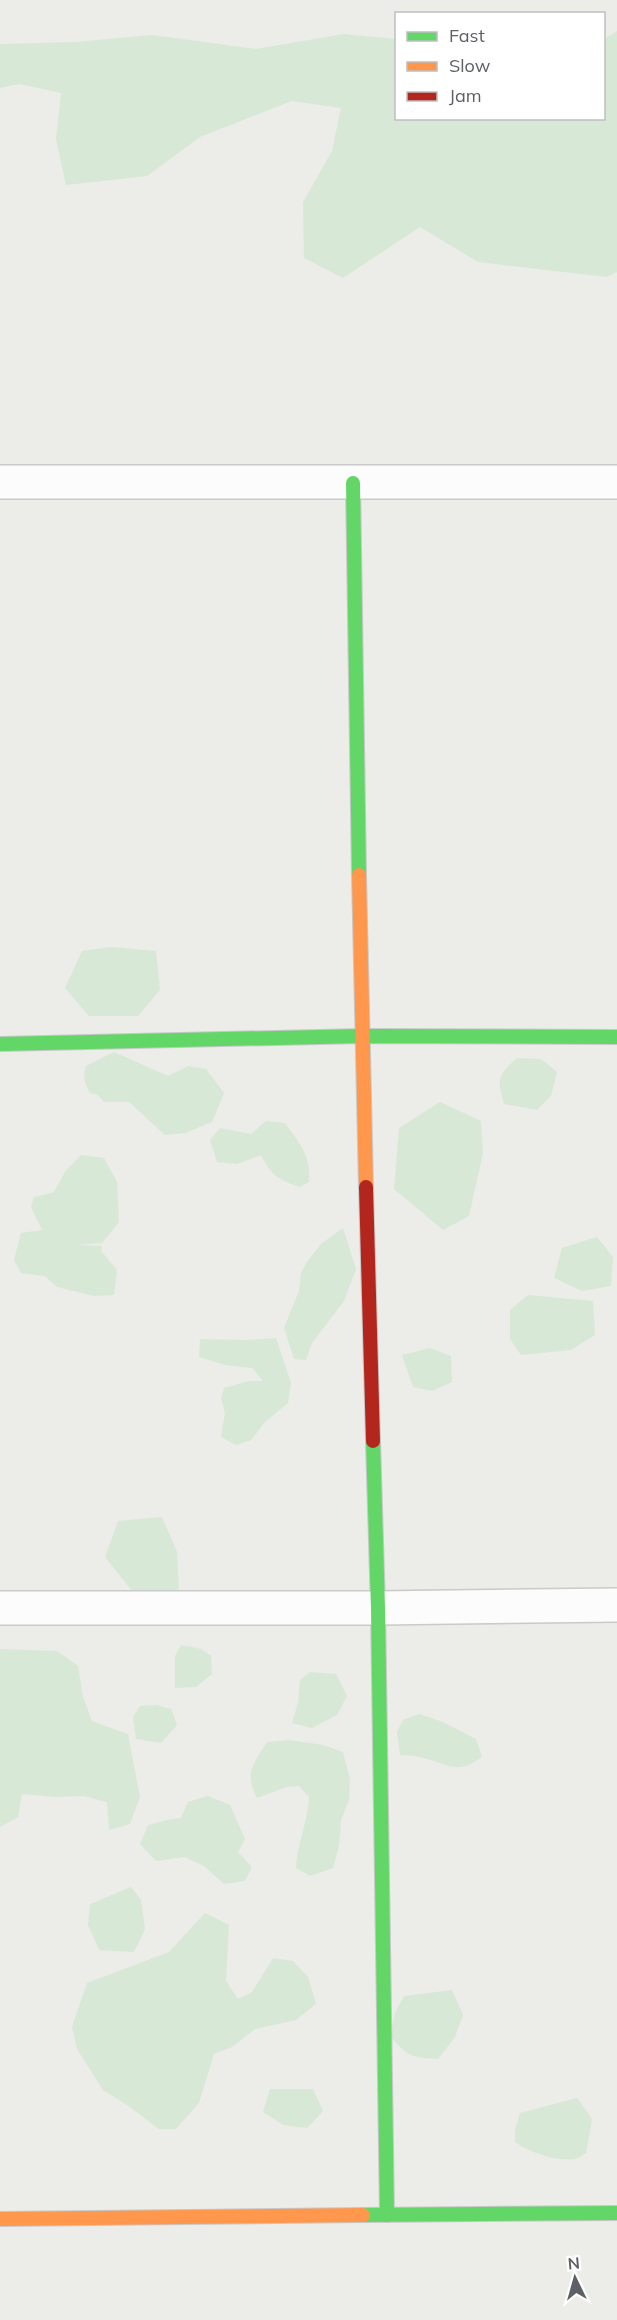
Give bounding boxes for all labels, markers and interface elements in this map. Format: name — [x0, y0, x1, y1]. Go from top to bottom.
legend — [395, 12, 605, 120]
text: Fast — [449, 24, 485, 47]
text: Slow — [449, 54, 491, 77]
text: Jam — [449, 84, 482, 107]
north arrow — [545, 2248, 605, 2308]
text: N — [567, 2253, 581, 2274]

